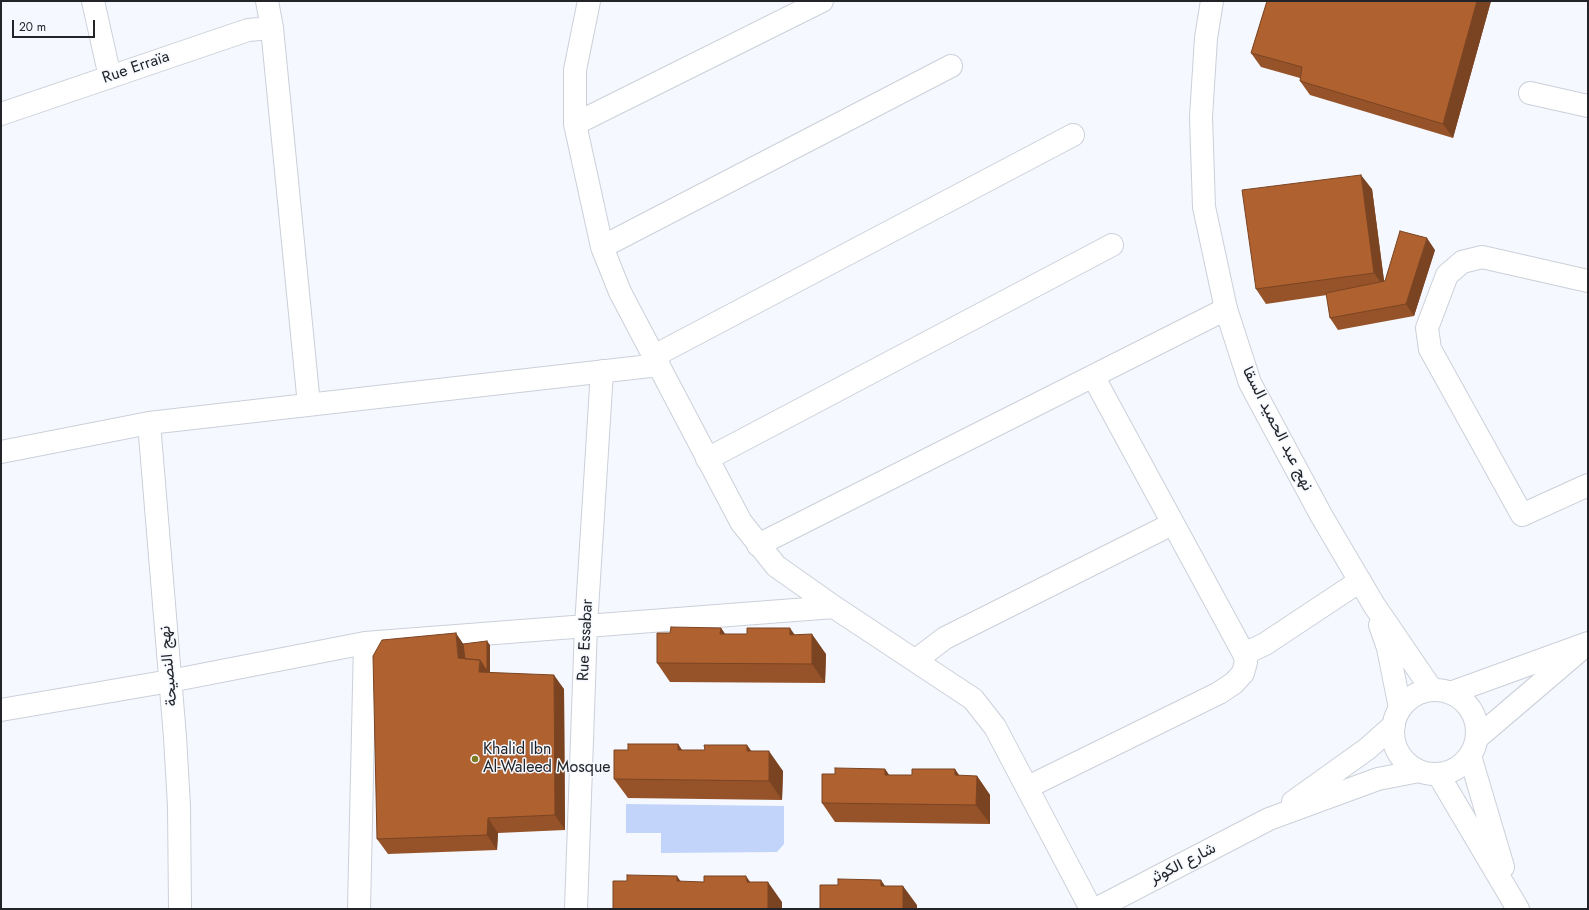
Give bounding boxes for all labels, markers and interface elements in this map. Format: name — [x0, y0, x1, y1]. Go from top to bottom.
scale bar — [14, 12, 97, 38]
text: 20 m — [19, 18, 46, 36]
street label: Rue Erraïa — [100, 48, 172, 88]
street label: نهج عبد الحميد السقا — [1237, 364, 1317, 494]
street label: Rue Essabar — [574, 599, 598, 681]
street label: نهج النصيحة — [156, 625, 182, 707]
place label: Khalid Ibn Al-Waleed Mosque — [483, 740, 611, 778]
marker: Khalid Ibn Al-Waleed Mosque — [470, 754, 480, 764]
street label: شارع الكوثر — [1147, 839, 1219, 889]

